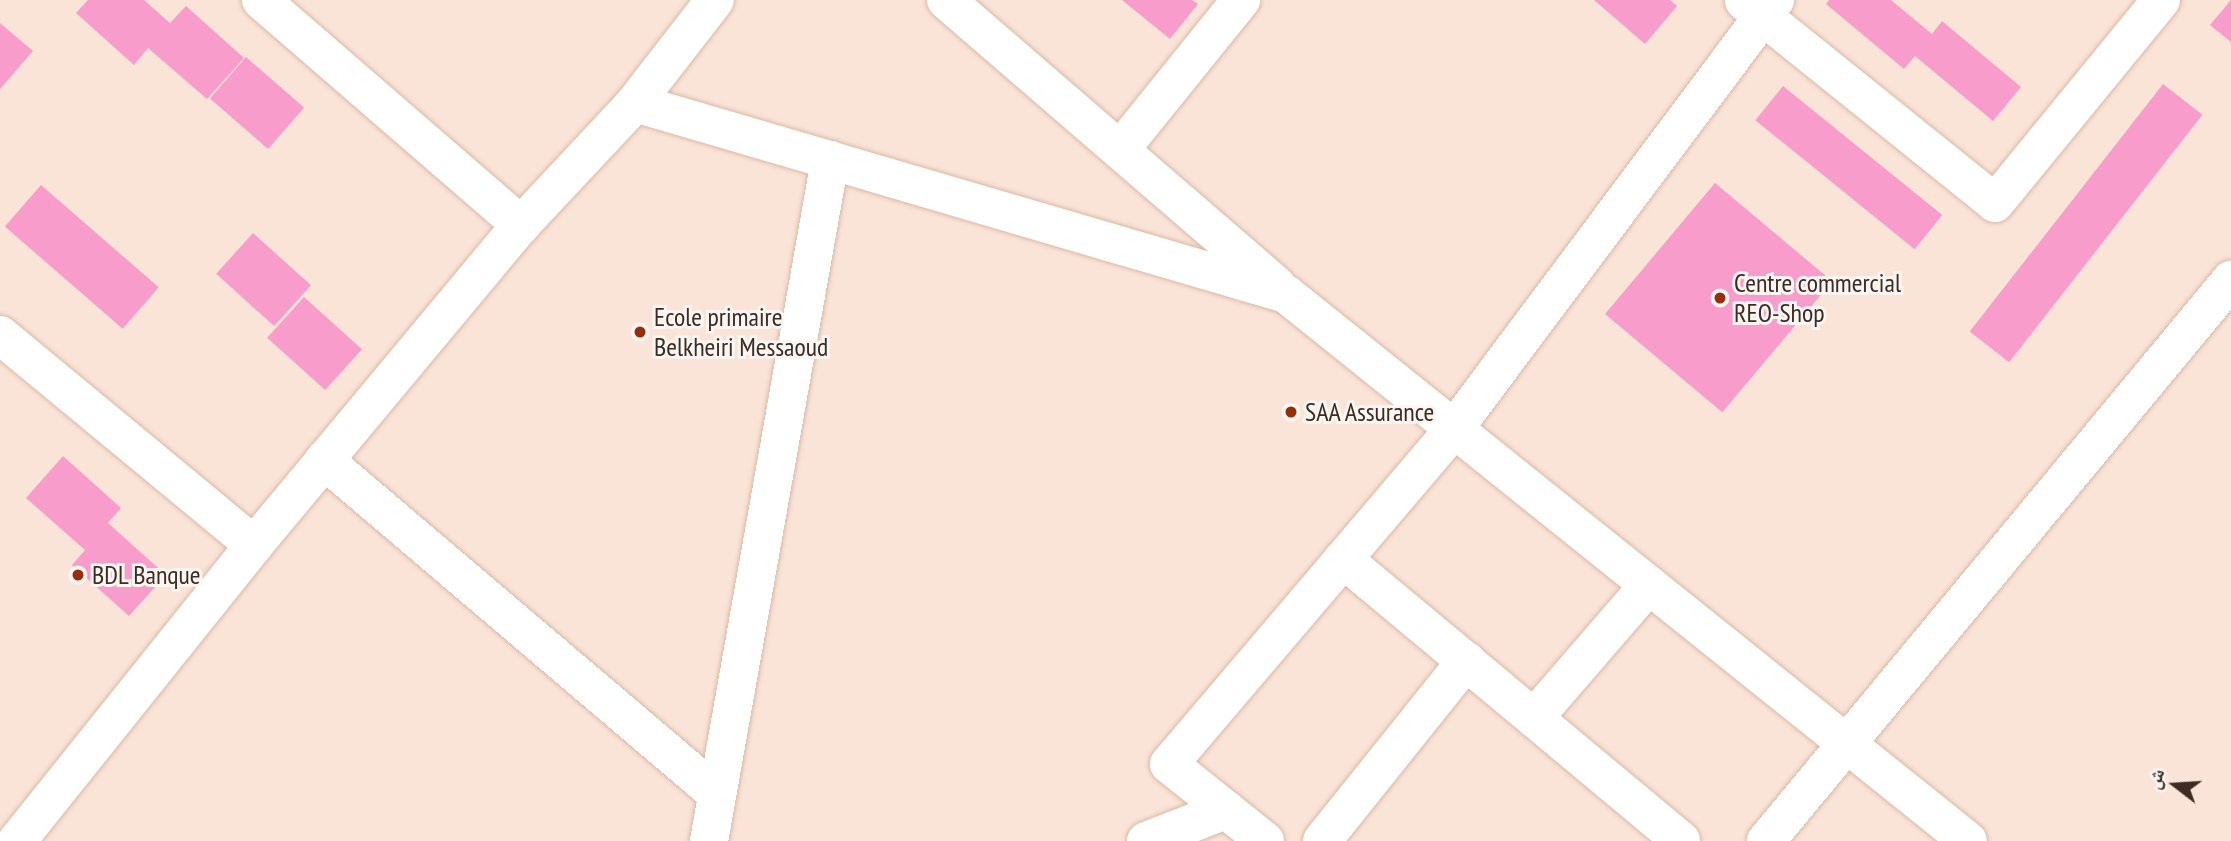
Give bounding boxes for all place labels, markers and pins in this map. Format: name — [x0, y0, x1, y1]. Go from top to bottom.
place label: Centre commercial REO-Shop — [1734, 267, 1901, 328]
marker: Centre commercial REO-Shop — [1712, 290, 1728, 306]
place label: Ecole primaire Belkheiri Messaoud — [654, 301, 828, 362]
marker: Ecole primaire Belkheiri Messaoud — [632, 324, 648, 340]
place label: SAA Assurance — [1305, 396, 1436, 428]
marker: SAA Assurance — [1283, 404, 1299, 420]
place label: BDL Banque — [92, 559, 202, 591]
marker: BDL Banque — [70, 567, 86, 583]

